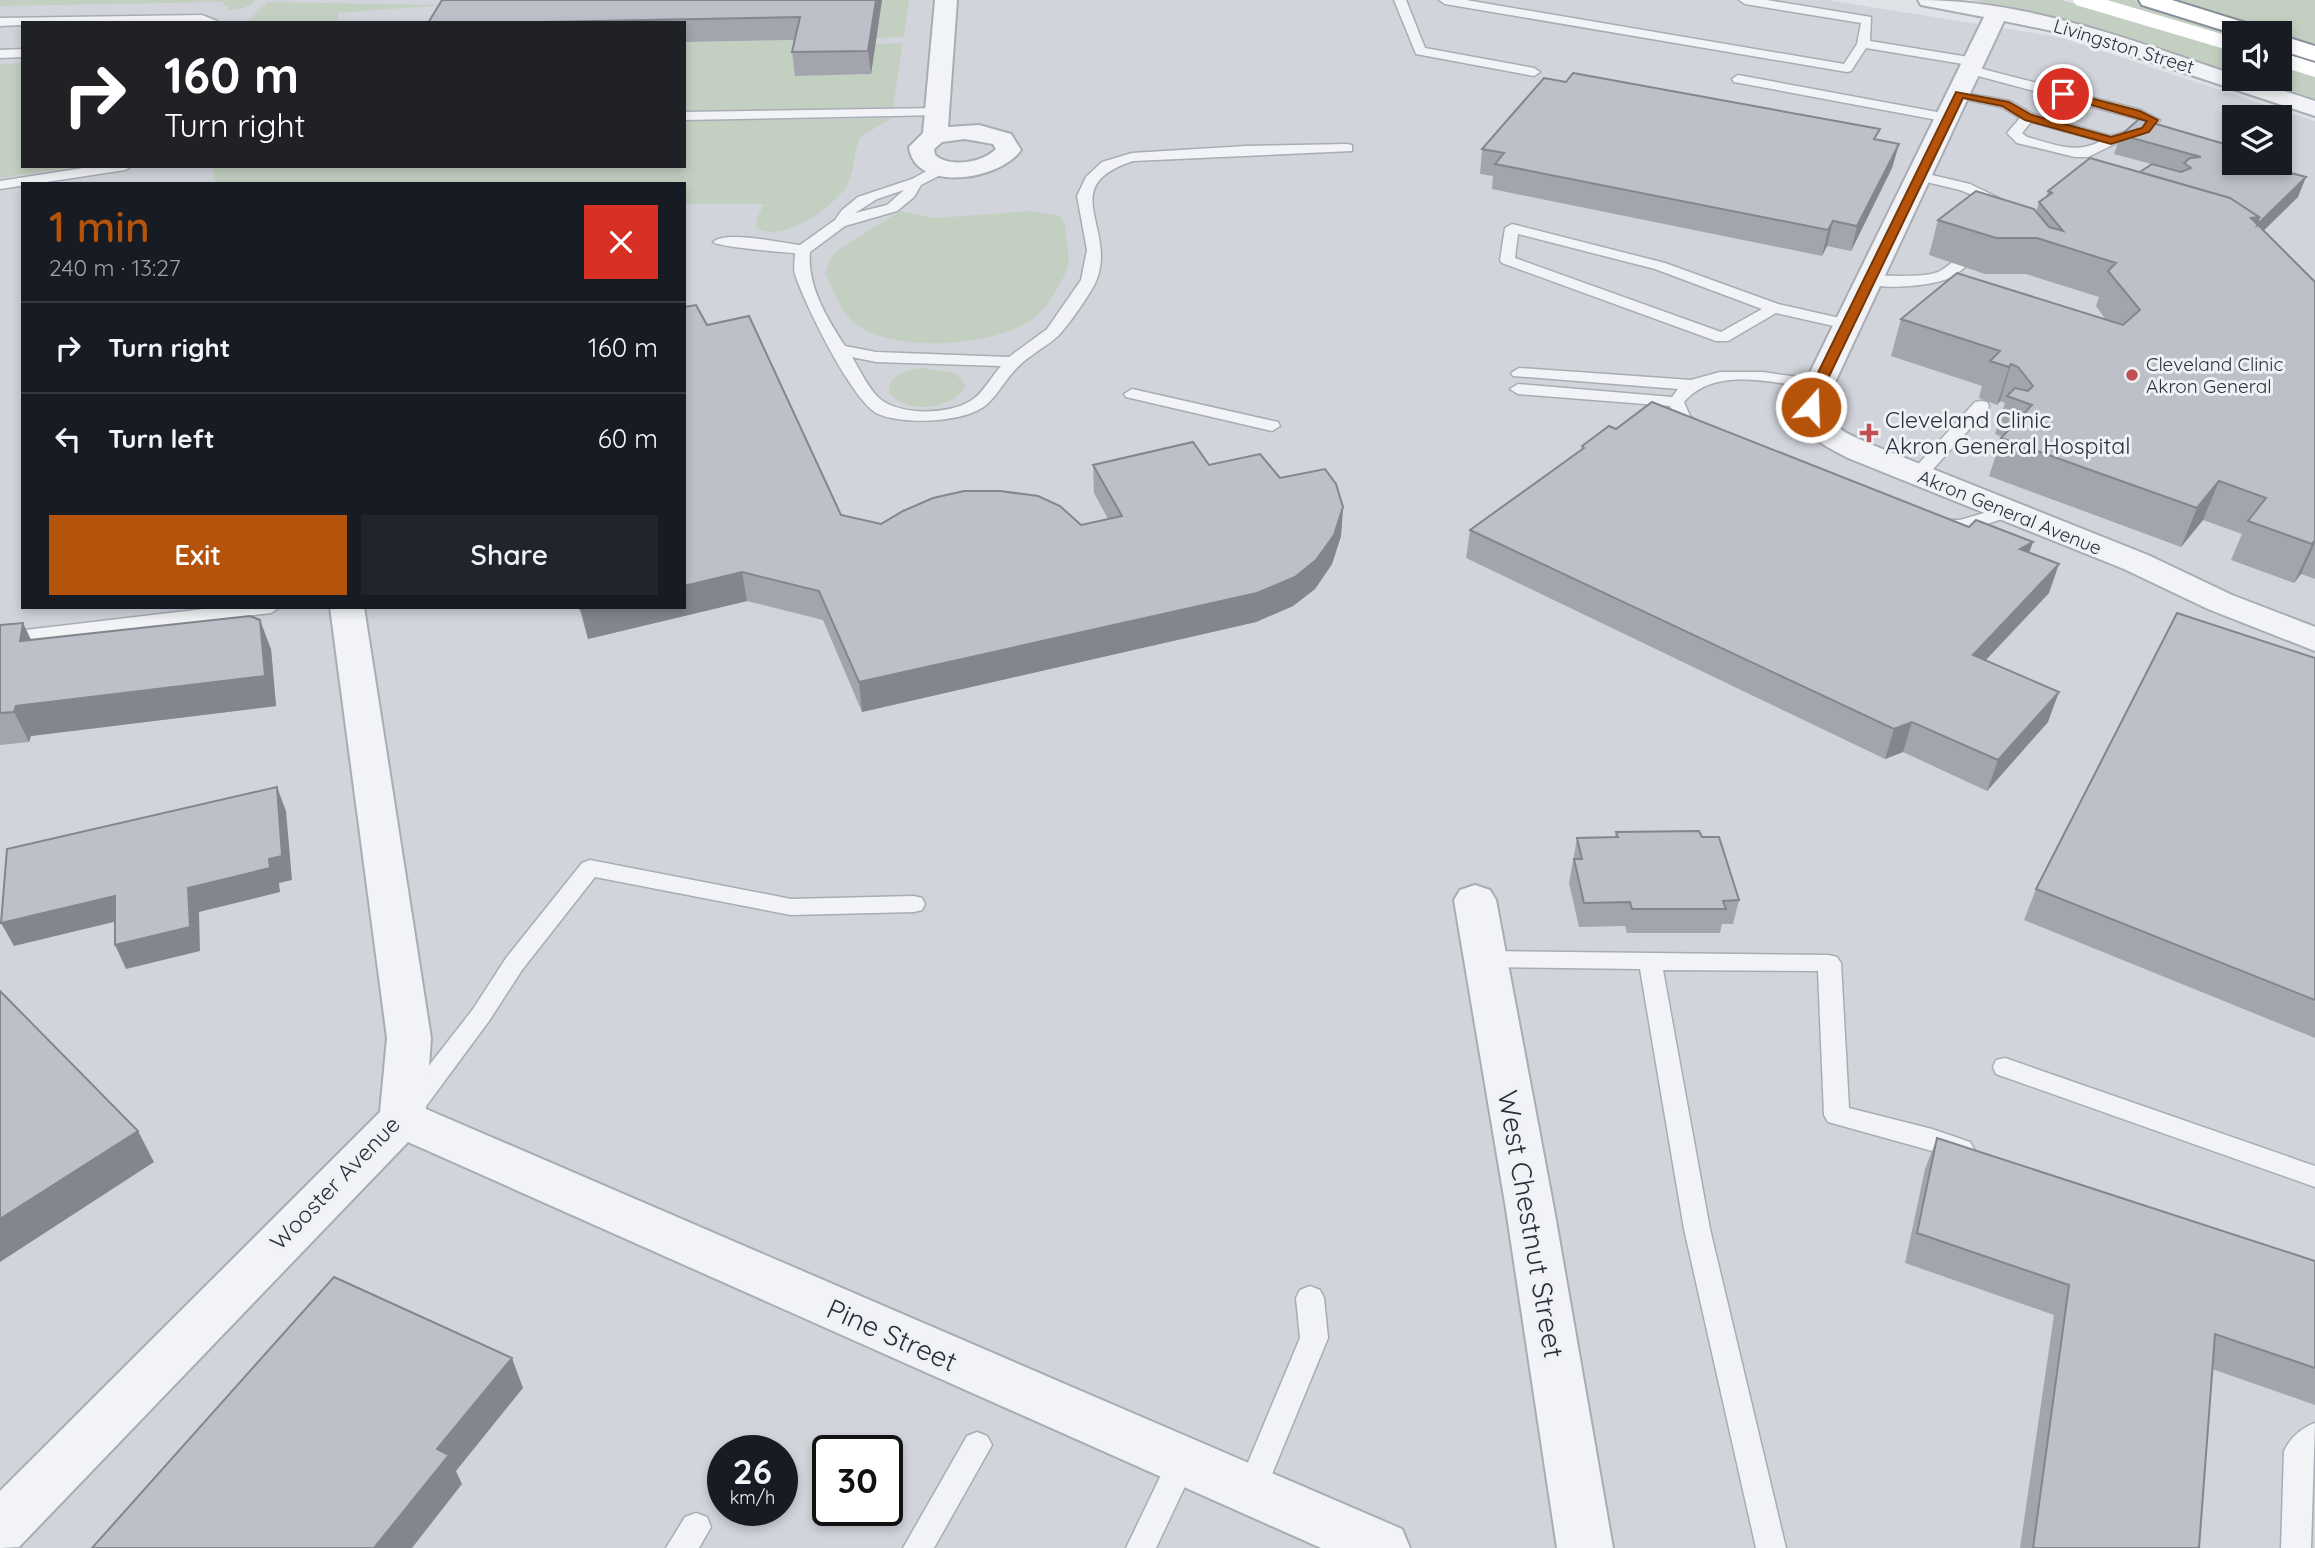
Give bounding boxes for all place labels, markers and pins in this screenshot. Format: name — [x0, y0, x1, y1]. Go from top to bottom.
pin — [2033, 64, 2093, 124]
place label: Cleveland Clinic Akron General — [2146, 352, 2283, 398]
marker: Cleveland Clinic Akron General — [2124, 367, 2140, 383]
place label: Cleveland Clinic Akron General Hospital — [1885, 405, 2130, 460]
marker: Cleveland Clinic Akron General Hospital — [1859, 423, 1879, 443]

